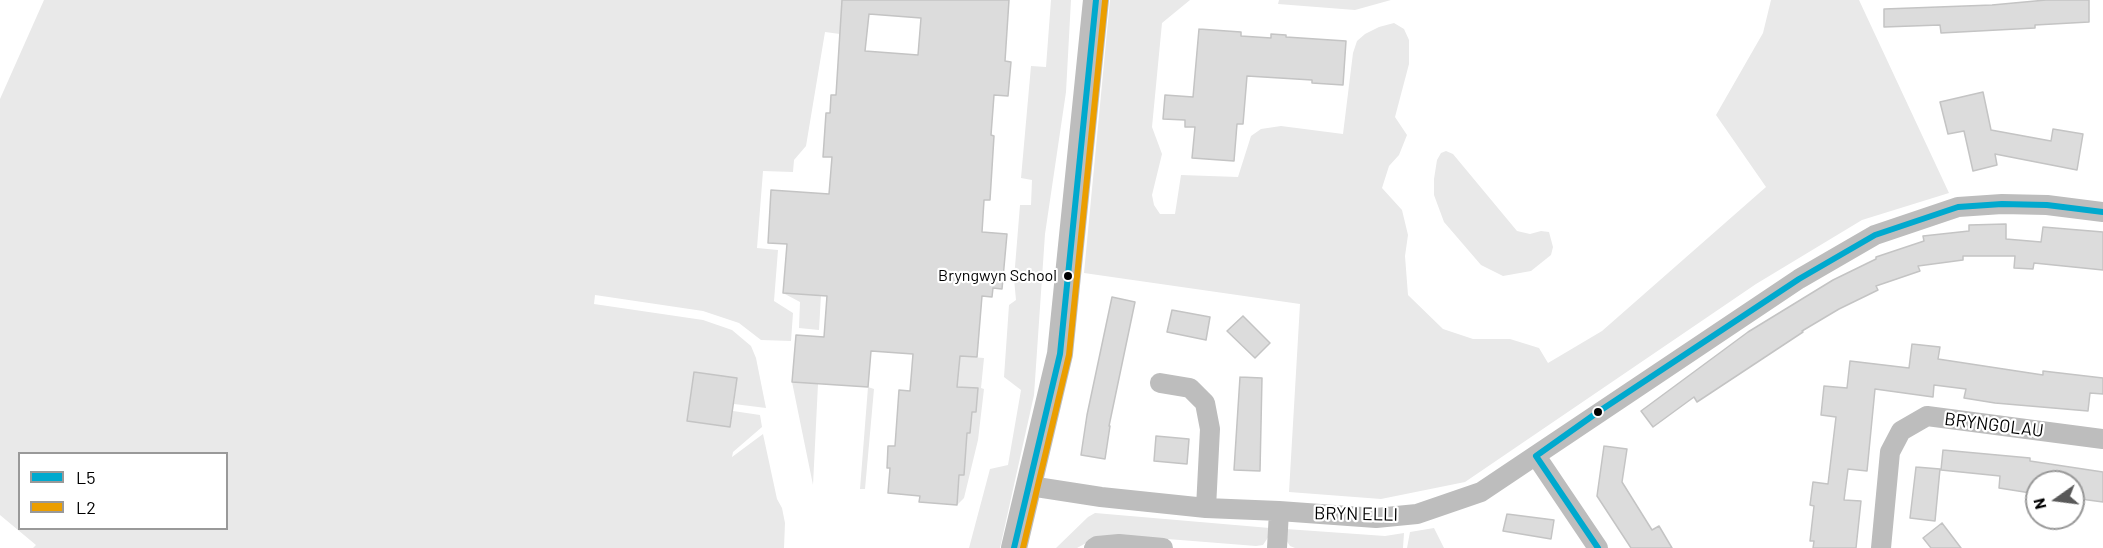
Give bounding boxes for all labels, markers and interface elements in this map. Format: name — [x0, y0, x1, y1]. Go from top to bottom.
place label: Bryngwyn School — [938, 266, 1057, 286]
marker: Bryngwyn School — [1062, 270, 1074, 282]
unlabelled marker — [1592, 406, 1604, 418]
street label: BRYNGOLAU — [1943, 408, 2045, 442]
legend — [18, 452, 228, 530]
text: L5 — [76, 466, 95, 488]
north arrow — [2025, 470, 2085, 530]
text: L2 — [76, 496, 96, 518]
text: N — [2028, 497, 2049, 511]
street label: BRYN ELLI — [1314, 502, 1398, 526]

